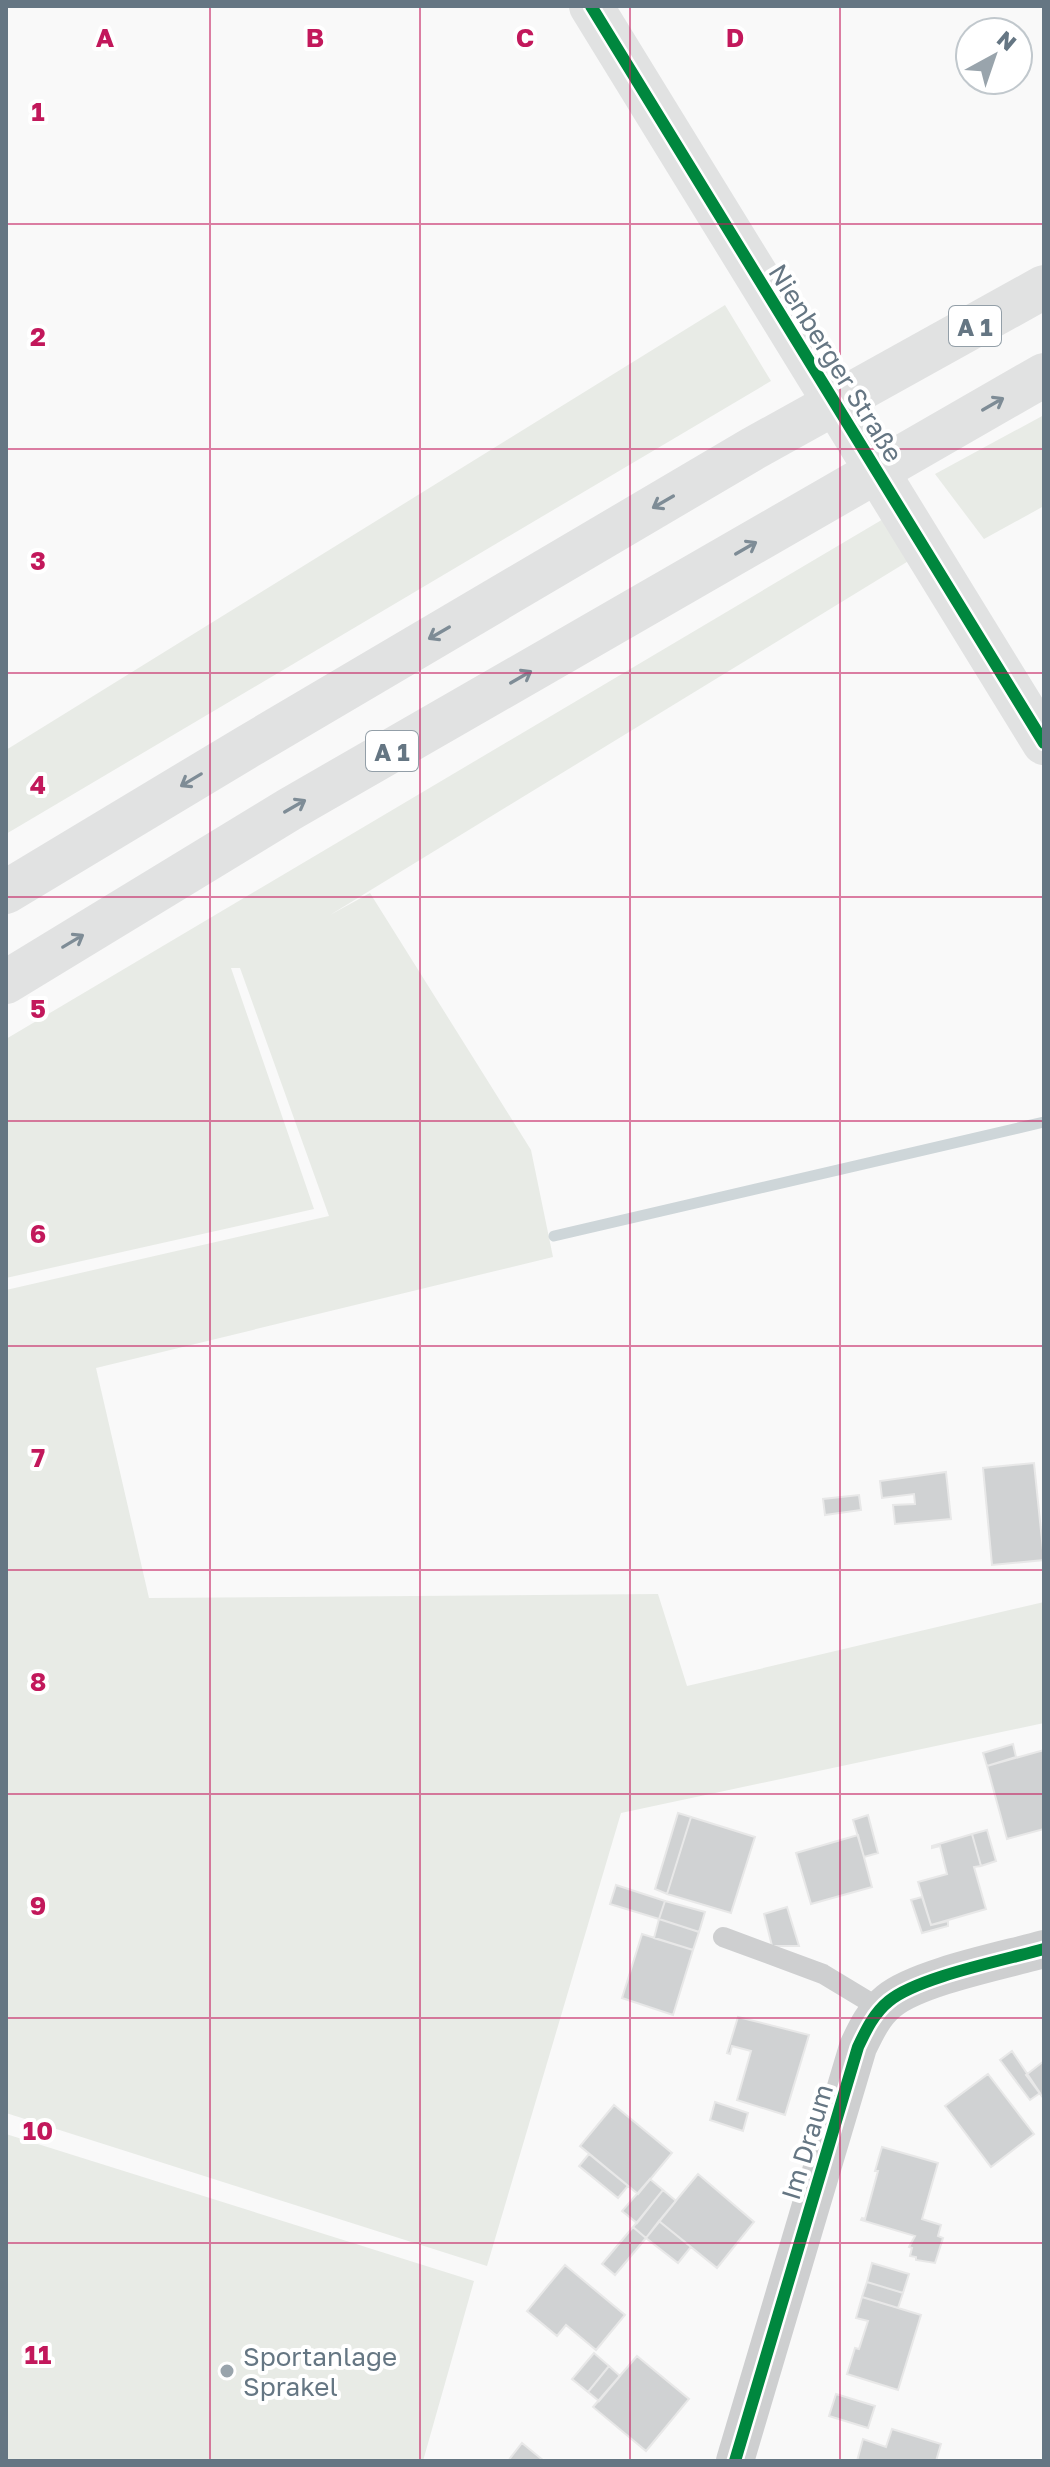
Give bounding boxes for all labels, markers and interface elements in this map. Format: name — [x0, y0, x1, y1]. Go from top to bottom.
north arrow — [954, 16, 1034, 96]
text: A — [96, 22, 115, 53]
text: B — [306, 22, 324, 53]
text: C — [516, 22, 534, 53]
text: D — [726, 22, 744, 53]
text: N — [992, 25, 1022, 56]
text: 1 — [31, 96, 45, 127]
street label: Nienberger Straße — [763, 258, 909, 468]
road number: A 1 — [949, 306, 1001, 346]
text: 2 — [30, 321, 46, 352]
one-way arrow — [981, 396, 1004, 412]
one-way arrow — [652, 494, 675, 510]
one-way arrow — [734, 540, 757, 556]
text: 3 — [30, 545, 46, 576]
one-way arrow — [428, 626, 451, 642]
one-way arrow — [508, 669, 532, 684]
road number: A 1 — [366, 731, 418, 771]
text: 4 — [30, 769, 46, 800]
one-way arrow — [180, 772, 203, 788]
one-way arrow — [283, 798, 306, 814]
one-way arrow — [61, 933, 84, 949]
text: 5 — [30, 993, 46, 1024]
text: 6 — [30, 1218, 46, 1249]
text: 7 — [31, 1442, 45, 1473]
text: 8 — [30, 1666, 46, 1697]
text: 9 — [30, 1890, 46, 1921]
street label: Im Draum — [775, 2080, 839, 2204]
text: 10 — [23, 2115, 53, 2146]
text: 11 — [25, 2339, 51, 2370]
place label: Sportanlage Sprakel — [243, 2341, 397, 2402]
marker: Sportanlage Sprakel — [218, 2362, 236, 2380]

